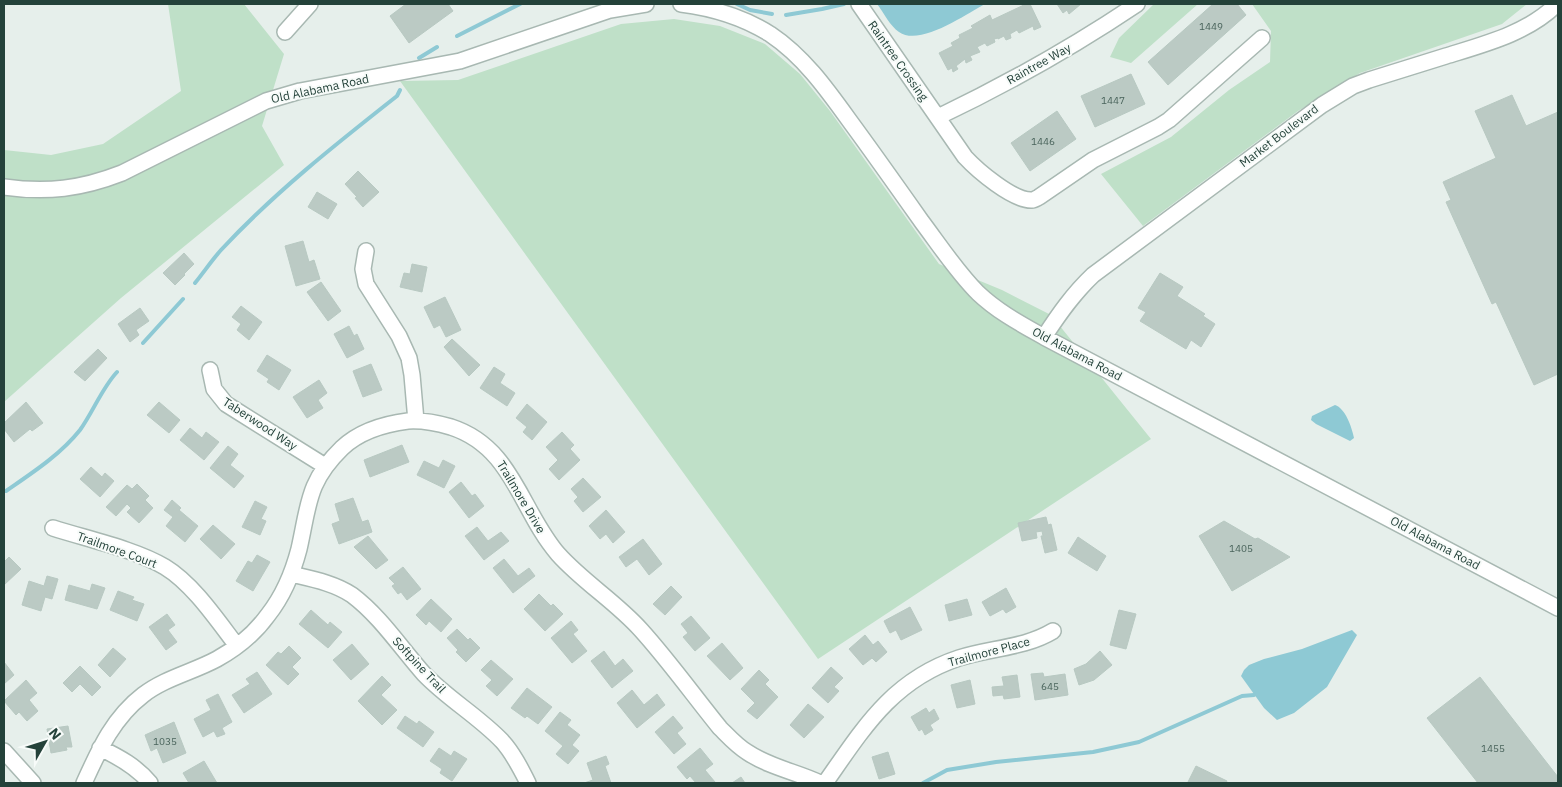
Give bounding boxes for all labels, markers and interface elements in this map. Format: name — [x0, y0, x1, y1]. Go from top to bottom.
street label: Raintree Crossing — [865, 18, 932, 104]
house number: 1449 — [1199, 20, 1223, 33]
street label: Raintree Way — [1004, 40, 1074, 87]
street label: Old Alabama Road — [270, 71, 370, 106]
house number: 1447 — [1101, 94, 1125, 107]
street label: Market Boulevard — [1236, 101, 1321, 170]
house number: 1446 — [1031, 135, 1055, 148]
street label: Old Alabama Road — [1030, 324, 1125, 384]
street label: Taberwood Way — [220, 394, 300, 453]
street label: Trailmore Drive — [494, 458, 549, 536]
street label: Old Alabama Road — [1388, 513, 1483, 573]
street label: Trailmore Court — [75, 528, 159, 571]
house number: 1405 — [1229, 542, 1253, 555]
street label: Softpine Trail — [390, 633, 449, 696]
street label: Trailmore Place — [946, 633, 1032, 670]
house number: 645 — [1041, 680, 1059, 693]
north arrow — [20, 717, 70, 767]
text: N — [45, 724, 65, 743]
house number: 1035 — [153, 735, 177, 748]
house number: 1455 — [1481, 742, 1505, 755]

